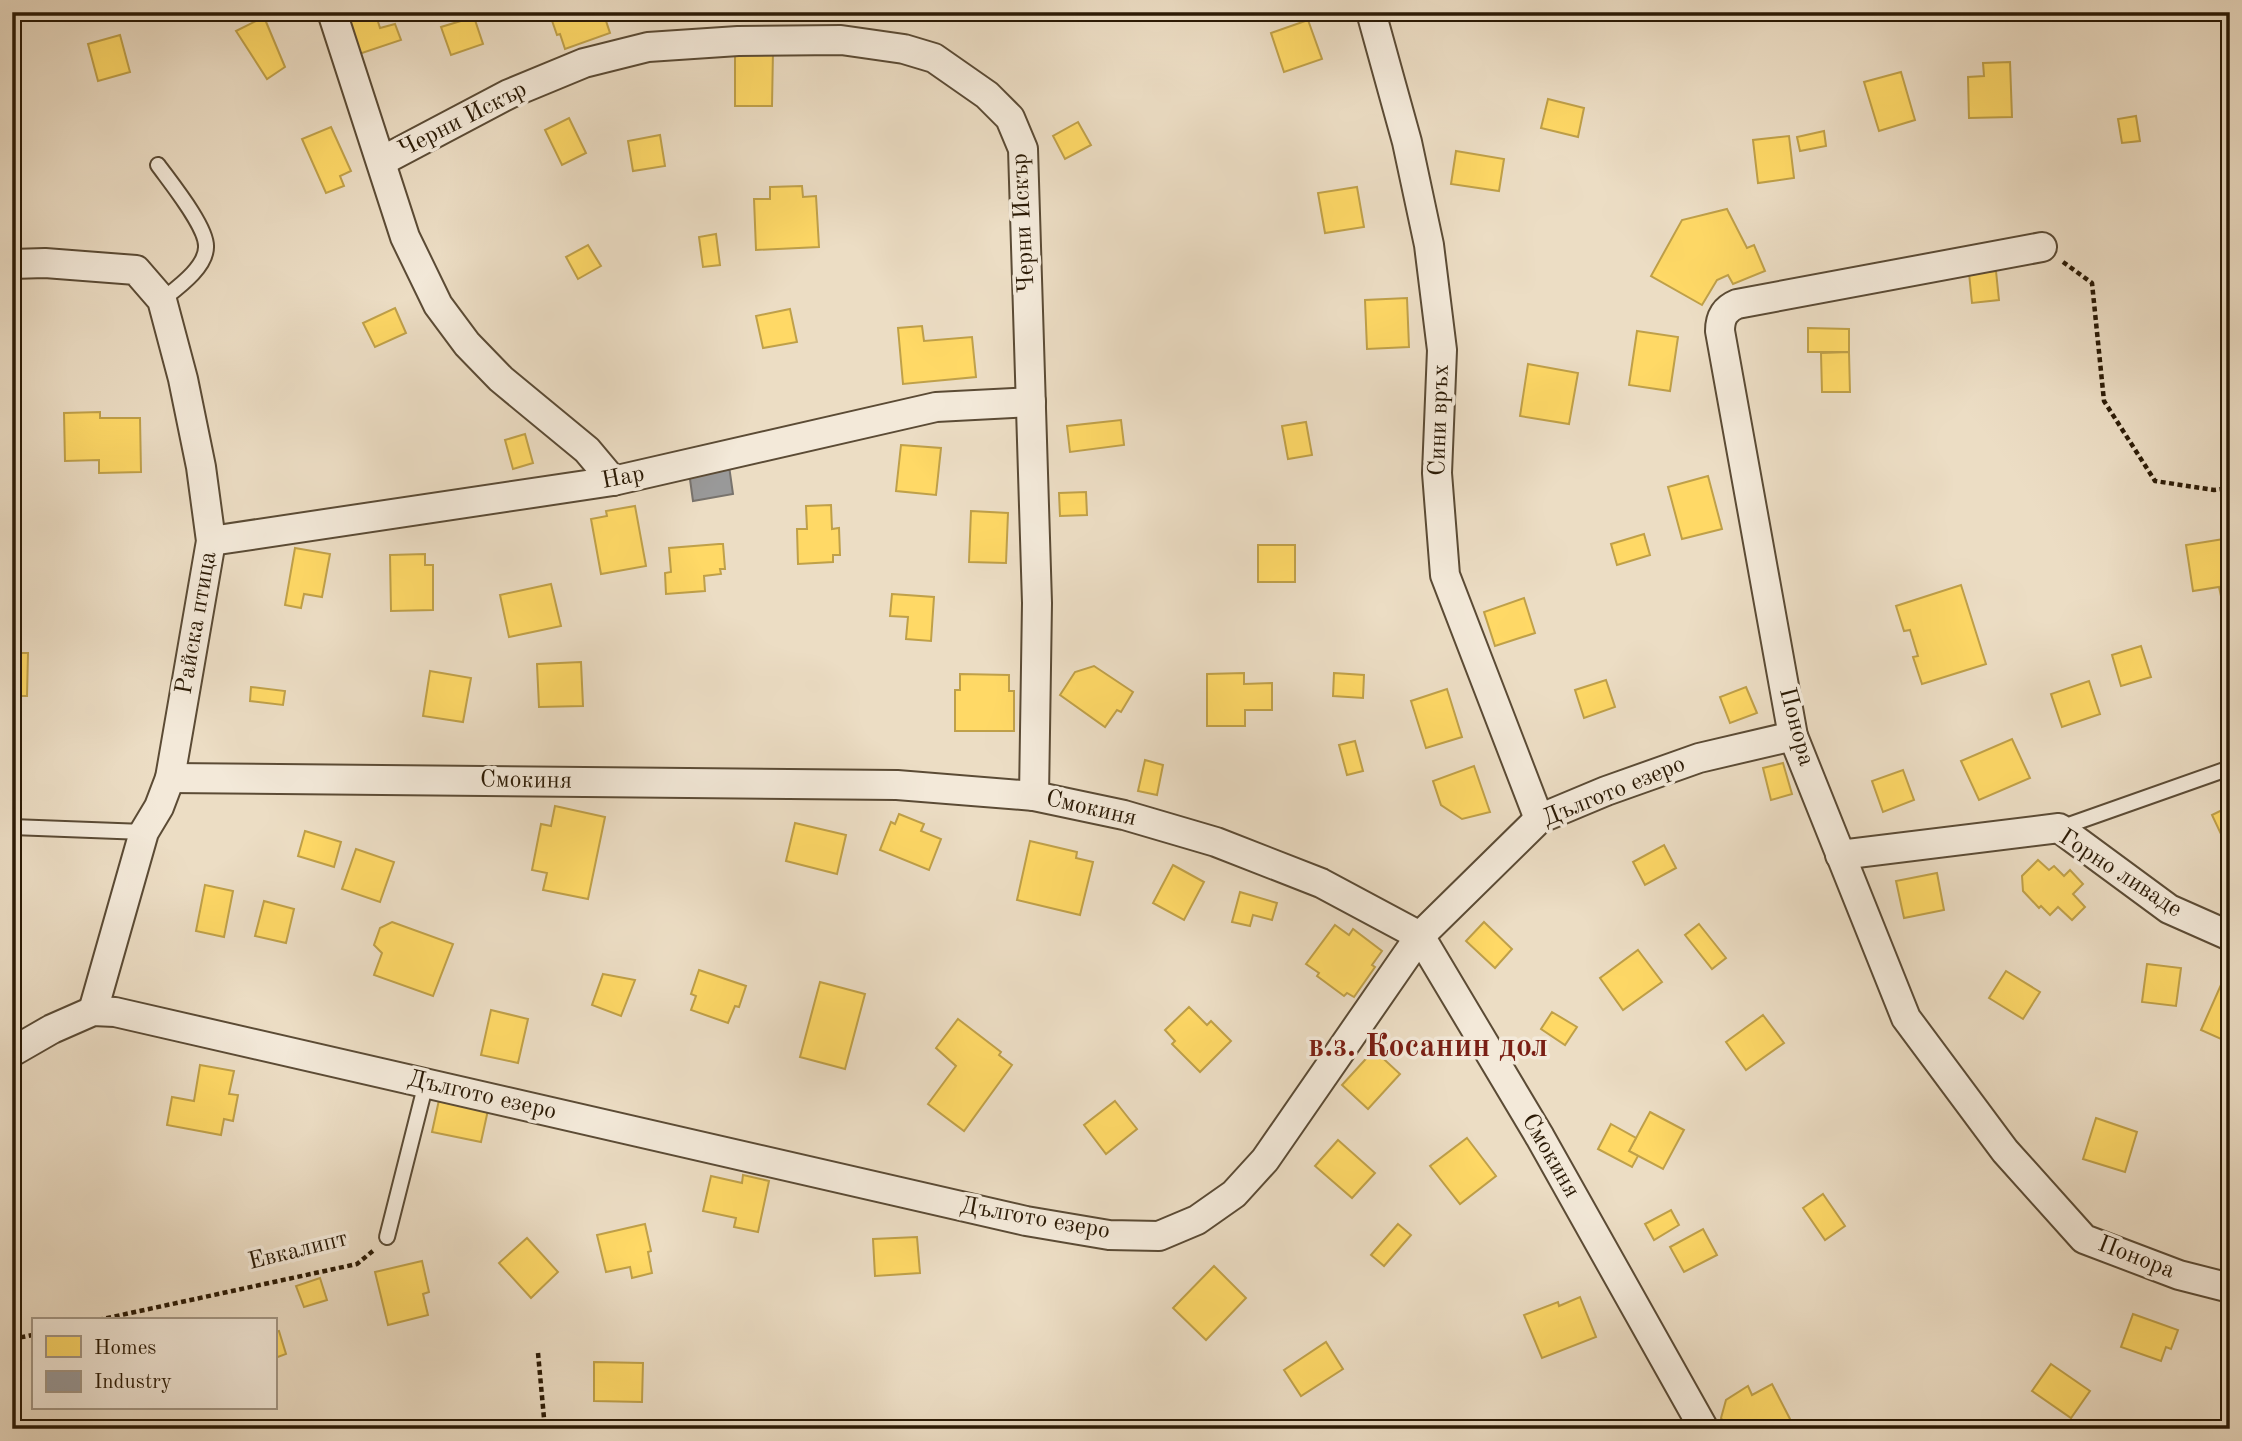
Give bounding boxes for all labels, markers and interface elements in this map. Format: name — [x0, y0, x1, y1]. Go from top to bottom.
street label: Черни Искър — [395, 78, 531, 162]
street label: Черни Искър — [1008, 152, 1040, 294]
street label: Сини връх — [1426, 363, 1454, 477]
street label: Нар — [600, 462, 646, 494]
street label: Райска птица — [173, 550, 221, 696]
street label: Понора — [1774, 685, 1818, 769]
street label: Дългото езеро — [1539, 752, 1689, 832]
street label: Смокиня — [480, 768, 572, 794]
street label: Смокиня — [1043, 787, 1139, 831]
street label: Горно ливаде — [2054, 825, 2186, 923]
district label: в.з. Косанин дол — [1308, 1032, 1548, 1064]
street label: Дългото езеро — [405, 1067, 559, 1125]
street label: Смокиня — [1517, 1110, 1583, 1202]
street label: Дългото езеро — [958, 1194, 1112, 1244]
street label: Евкалипт — [246, 1227, 350, 1275]
street label: Понора — [2094, 1232, 2178, 1284]
legend — [32, 1318, 276, 1410]
text: Homes — [94, 1338, 156, 1359]
text: Industry — [94, 1372, 172, 1393]

